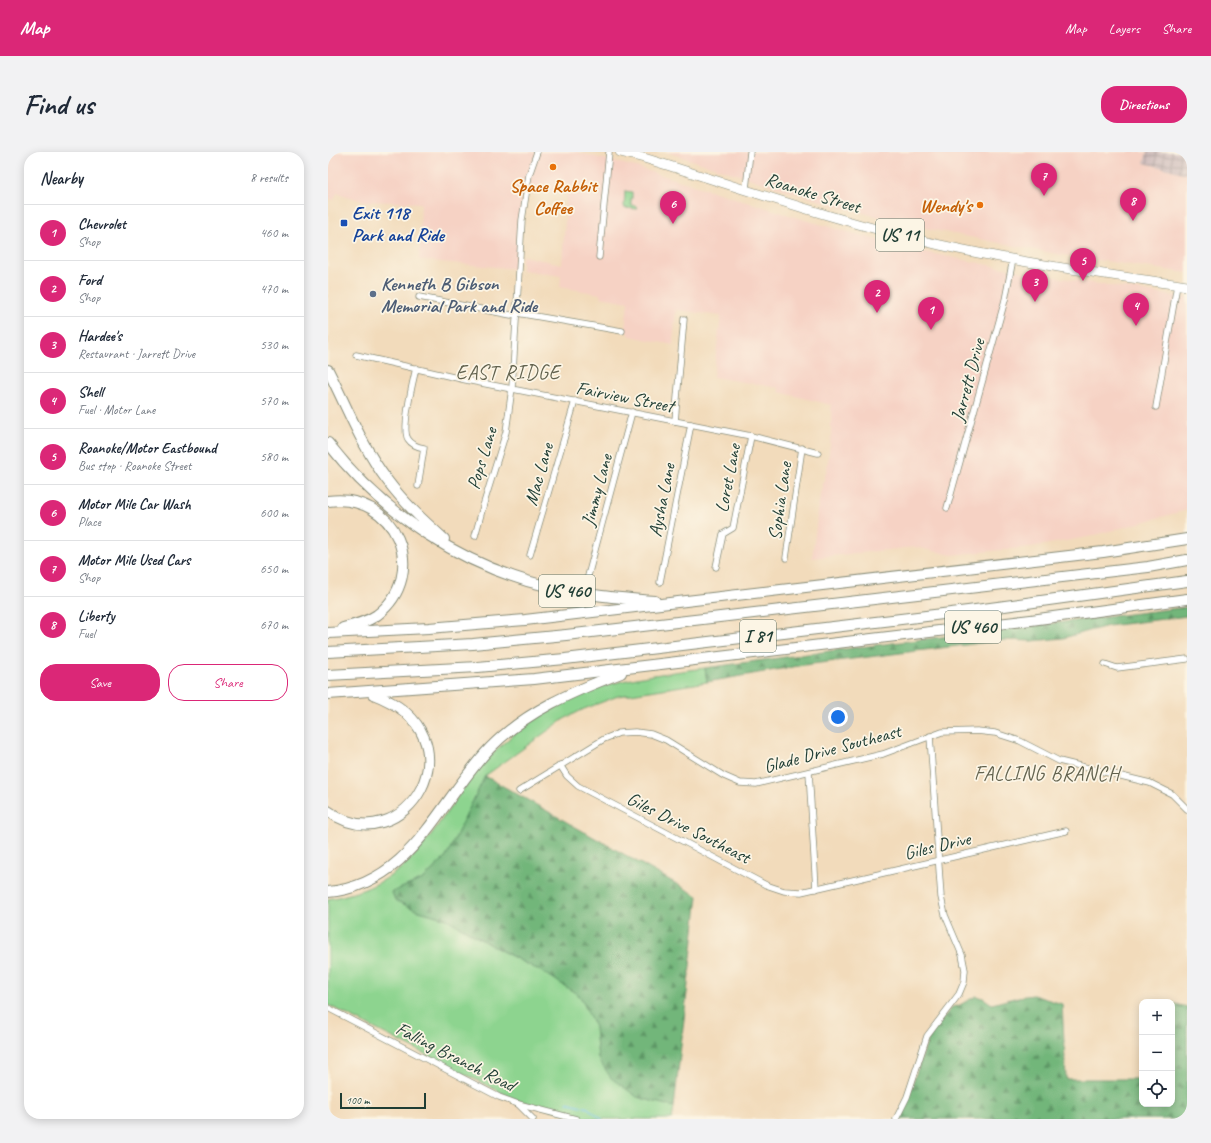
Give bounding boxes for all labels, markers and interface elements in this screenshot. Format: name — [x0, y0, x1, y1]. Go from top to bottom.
text: Map — [20, 16, 50, 40]
text: Map — [1065, 20, 1087, 37]
text: Layers — [1109, 20, 1140, 37]
text: Share — [1162, 20, 1191, 37]
button: Directions — [1101, 86, 1187, 123]
text: Find us — [24, 87, 94, 122]
marker: Space Rabbit Coffee — [548, 162, 558, 172]
pin: 7 — [1031, 163, 1057, 196]
street label: Roanoke Street — [762, 167, 865, 219]
text: Nearby — [40, 168, 83, 189]
text: 8 results — [250, 170, 288, 186]
place label: Space Rabbit Coffee — [509, 174, 599, 220]
pin: 8 — [1120, 188, 1146, 221]
pin: 6 — [660, 191, 686, 224]
place label: Wendy's — [920, 194, 974, 218]
marker: Wendy's — [975, 200, 985, 210]
place label: Exit 118 Park and Ride — [352, 201, 446, 247]
text: Chevrolet — [78, 215, 126, 234]
marker: Exit 118 Park and Ride — [339, 218, 349, 228]
road number: US 11 — [876, 219, 924, 251]
text: 1 — [50, 225, 56, 241]
text: 460 m — [260, 225, 288, 241]
text: Shop — [78, 234, 100, 250]
pin: 5 — [1070, 248, 1096, 281]
pin: 3 — [1022, 269, 1048, 302]
text: Ford — [78, 271, 102, 290]
place label: Kenneth B Gibson Memorial Park and Ride — [381, 272, 539, 318]
pin: 2 — [864, 280, 890, 313]
text: 2 — [50, 281, 56, 297]
text: 470 m — [260, 281, 288, 297]
marker: Kenneth B Gibson Memorial Park and Ride — [368, 289, 378, 299]
text: Shop — [78, 290, 100, 306]
pin: 4 — [1123, 293, 1149, 326]
pin: 1 — [918, 297, 944, 330]
text: Hardee's — [78, 327, 122, 346]
street label: Jarrett Drive — [945, 334, 991, 425]
text: 3 — [50, 337, 56, 353]
text: 530 m — [260, 337, 288, 353]
text: Restaurant · Jarrett Drive — [78, 346, 195, 362]
district label: EAST RIDGE — [456, 360, 562, 385]
street label: Fairview Street — [574, 376, 678, 419]
text: Shell — [78, 383, 103, 402]
text: 4 — [50, 393, 56, 409]
text: 570 m — [260, 393, 288, 409]
text: Fuel · Motor Lane — [78, 402, 155, 418]
street label: Pops Lane — [461, 423, 503, 492]
text: Roanoke/Motor Eastbound — [78, 439, 216, 458]
street label: Mac Lane — [519, 439, 560, 508]
street label: Loret Lane — [710, 440, 747, 515]
text: 5 — [50, 449, 56, 465]
text: 580 m — [260, 449, 288, 465]
street label: Jimmy Lane — [576, 450, 619, 530]
text: Bus stop · Roanoke Street — [78, 458, 191, 474]
street label: Sophia Lane — [763, 459, 798, 542]
street label: Aysha Lane — [643, 460, 681, 539]
text: Motor Mile Car Wash — [78, 495, 191, 514]
text: 6 — [50, 505, 56, 521]
text: 600 m — [260, 505, 288, 521]
text: Place — [78, 514, 101, 530]
text: Motor Mile Used Cars — [78, 551, 190, 570]
text: 7 — [50, 561, 56, 577]
text: 650 m — [260, 561, 288, 577]
text: Shop — [78, 570, 100, 586]
road number: US 460 — [539, 575, 595, 607]
text: Liberty — [78, 607, 115, 626]
road number: US 460 — [945, 611, 1001, 643]
text: 8 — [50, 617, 56, 633]
text: 670 m — [260, 617, 288, 633]
road number: I 81 — [740, 620, 776, 652]
text: Fuel — [78, 626, 95, 642]
button: Save — [40, 664, 160, 701]
button: Share — [168, 664, 288, 701]
your location — [828, 707, 848, 727]
street label: Glade Drive Southeast — [761, 719, 905, 779]
district label: FALLING BRANCH — [974, 761, 1123, 786]
street label: Giles Drive Southeast — [623, 787, 756, 870]
street label: Giles Drive — [902, 826, 974, 865]
map controls — [1139, 999, 1175, 1107]
button: + — [1139, 999, 1175, 1035]
street label: Falling Branch Road — [392, 1016, 522, 1098]
button: − — [1139, 1035, 1175, 1071]
button: locate — [1139, 1071, 1175, 1107]
scale bar — [340, 1091, 426, 1110]
text: 100 m — [346, 1093, 370, 1107]

